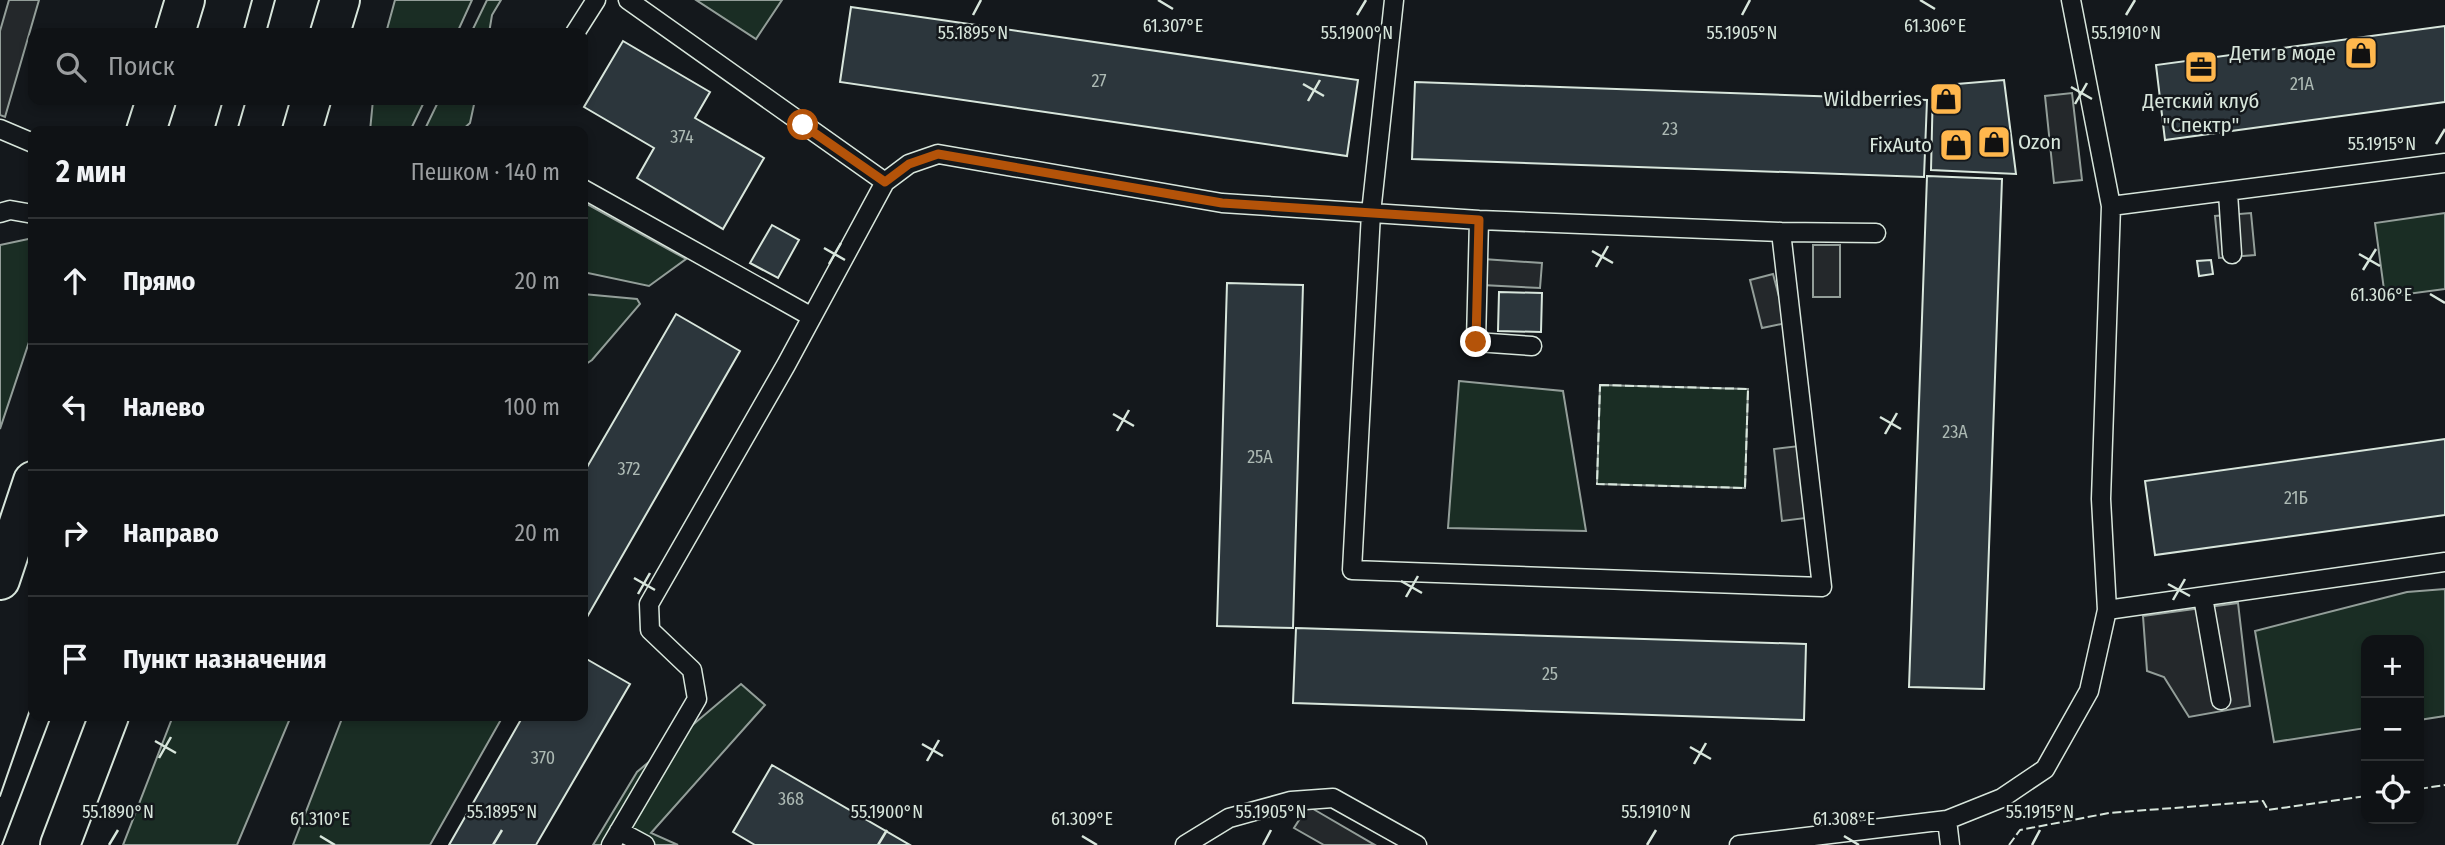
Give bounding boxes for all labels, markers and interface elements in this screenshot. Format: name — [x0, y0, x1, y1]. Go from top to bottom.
text: 61.307°E — [1143, 15, 1203, 37]
text: 61.306°E — [1904, 15, 1966, 37]
text: 55.1895°N — [938, 22, 1008, 44]
text: 55.1900°N — [1321, 22, 1393, 44]
text: 55.1905°N — [1706, 22, 1778, 44]
text: 55.1910°N — [2091, 22, 2161, 44]
search box — [28, 28, 588, 105]
shop icon: Дети в моде — [2342, 34, 2380, 72]
place label: Дети в моде — [2229, 40, 2336, 66]
icon: search — [52, 48, 90, 86]
office icon: Детский клуб "Спектр" — [2182, 48, 2220, 86]
text: Поиск — [108, 51, 175, 82]
house number: 27 — [1091, 70, 1107, 92]
house number: 21А — [2290, 73, 2315, 95]
shop icon: Wildberries — [1927, 80, 1965, 118]
place label: Wildberries — [1823, 86, 1922, 112]
place label: Детский клуб "Спектр" — [2142, 88, 2259, 138]
route start — [787, 109, 818, 140]
house number: 23 — [1662, 118, 1678, 140]
shop icon: Ozon — [1975, 123, 2013, 161]
house number: 374 — [670, 126, 694, 148]
shop icon: FixAuto — [1937, 126, 1975, 164]
place label: Ozon — [2018, 129, 2061, 155]
place label: FixAuto — [1869, 132, 1932, 158]
text: 55.1915°N — [2348, 133, 2416, 155]
text: 2 мин — [56, 154, 127, 190]
text: Пешком · 140 m — [411, 158, 560, 186]
icon: ahead — [56, 262, 94, 300]
text: Прямо — [123, 266, 195, 297]
text: 20 m — [515, 267, 560, 295]
text: 61.306°E — [2350, 284, 2412, 306]
route end — [1460, 326, 1491, 357]
icon: left — [56, 388, 94, 426]
text: Налево — [123, 392, 205, 423]
text: 100 m — [504, 393, 560, 421]
house number: 23А — [1942, 421, 1968, 443]
house number: 25А — [1247, 446, 1273, 468]
house number: 372 — [617, 458, 641, 480]
house number: 21Б — [2284, 487, 2308, 509]
icon: right — [56, 514, 94, 552]
text: Направо — [123, 518, 219, 549]
text: 20 m — [515, 519, 560, 547]
map controls — [2361, 635, 2424, 824]
button: + — [2361, 635, 2424, 698]
icon: arrive — [56, 640, 94, 678]
text: Пункт назначения — [123, 644, 327, 675]
house number: 25 — [1542, 663, 1558, 685]
button: − — [2361, 698, 2424, 761]
house number: 370 — [531, 747, 555, 769]
button: locate — [2361, 761, 2424, 824]
house number: 368 — [778, 788, 804, 810]
text: 55.1890°N — [82, 801, 154, 823]
text: 55.1895°N — [467, 801, 537, 823]
text: 55.1900°N — [851, 801, 923, 823]
text: 55.1905°N — [1235, 801, 1307, 823]
text: 55.1910°N — [1621, 801, 1691, 823]
text: 55.1915°N — [2006, 801, 2074, 823]
text: 61.310°E — [290, 808, 350, 830]
text: 61.309°E — [1051, 808, 1113, 830]
text: 61.308°E — [1813, 808, 1875, 830]

